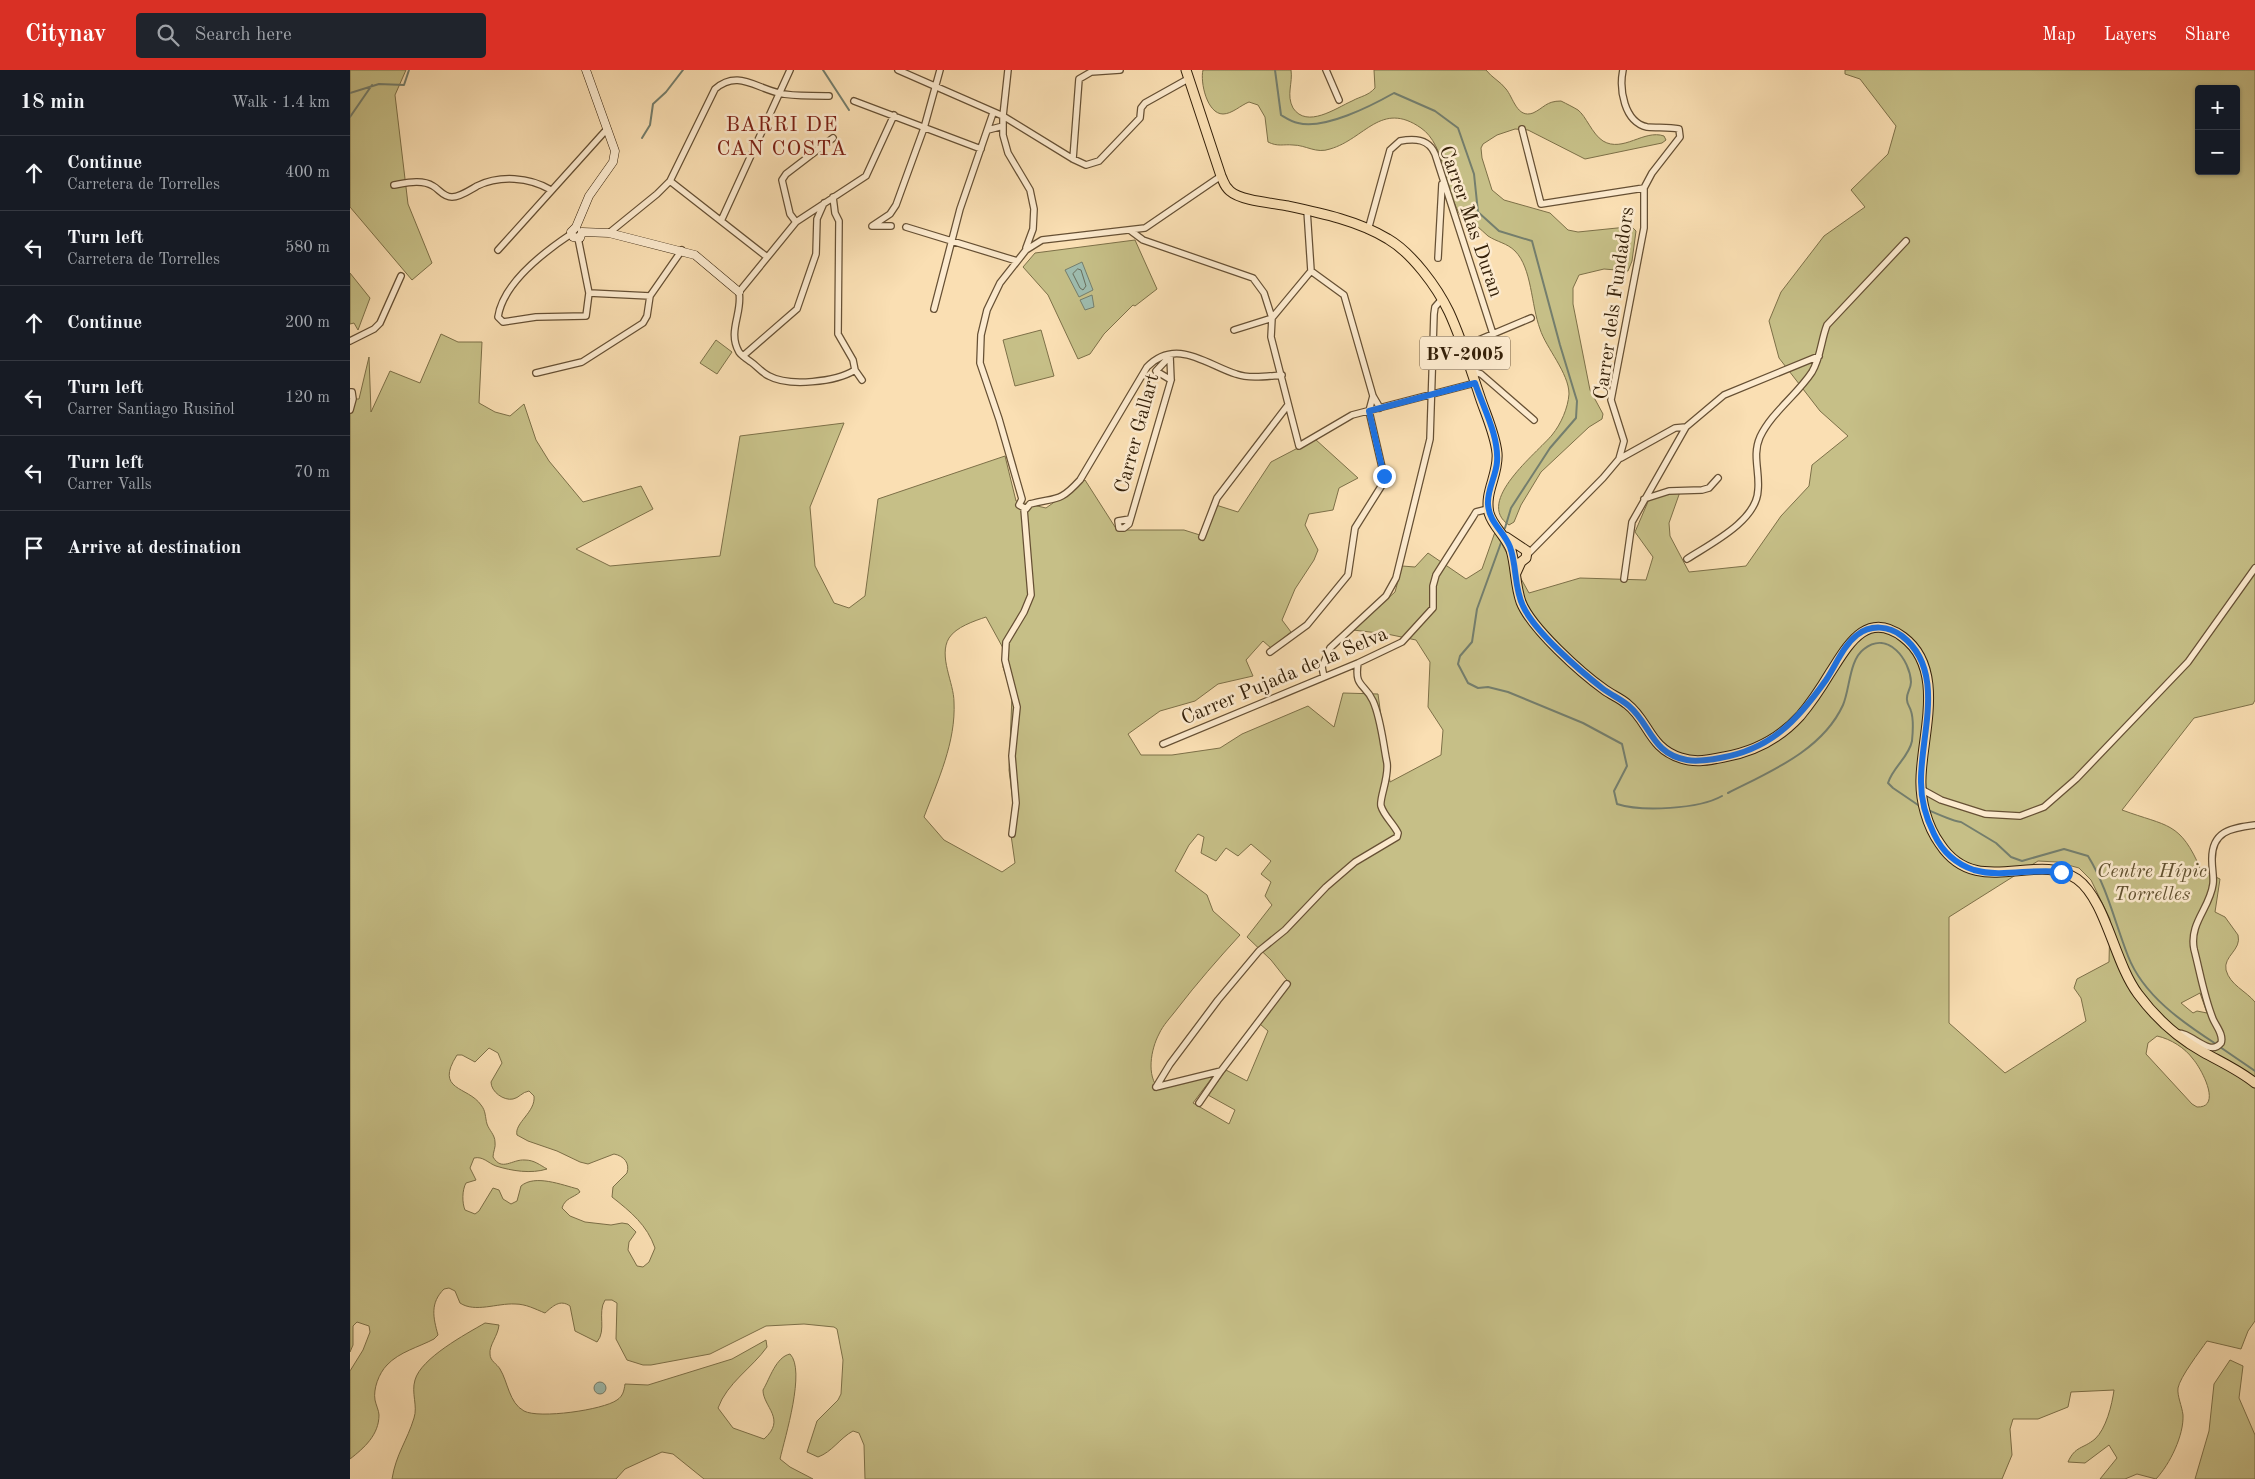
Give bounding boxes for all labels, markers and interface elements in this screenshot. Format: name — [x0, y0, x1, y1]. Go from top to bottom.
search box — [136, 13, 486, 58]
icon: search — [154, 21, 182, 49]
text: Citynav — [25, 23, 106, 47]
text: Search here — [194, 26, 292, 45]
text: Map — [2042, 26, 2076, 44]
text: Layers — [2104, 26, 2156, 44]
text: Share — [2184, 26, 2230, 44]
map controls — [2195, 85, 2240, 175]
button: + — [2195, 85, 2240, 130]
text: 18 min — [20, 92, 85, 113]
text: Walk · 1.4 km — [232, 95, 330, 111]
district label: BARRI DE CAN COSTA — [716, 115, 848, 160]
button: − — [2195, 130, 2240, 175]
street label: Carrer Mas Duran — [1435, 143, 1505, 300]
text: Continue — [67, 154, 142, 173]
icon: ahead — [20, 159, 48, 187]
text: 400 m — [285, 165, 330, 181]
text: Carretera de Torrelles — [67, 177, 220, 193]
street label: Carrer dels Fundadors — [1592, 206, 1638, 401]
text: Turn left — [67, 229, 144, 248]
icon: left — [20, 234, 48, 262]
text: 580 m — [285, 240, 330, 256]
text: Carretera de Torrelles — [67, 252, 220, 268]
icon: ahead — [20, 309, 48, 337]
text: Continue — [67, 314, 142, 333]
text: 200 m — [285, 315, 330, 331]
road number: BV-2005 — [1420, 336, 1510, 370]
street label: Carrer Gallart — [1112, 372, 1163, 495]
text: Turn left — [67, 379, 144, 398]
icon: left — [20, 384, 48, 412]
text: 120 m — [285, 390, 330, 406]
text: Carrer Santiago Rusiñol — [67, 402, 235, 418]
text: Turn left — [67, 454, 144, 473]
icon: left — [20, 459, 48, 487]
text: 70 m — [294, 465, 330, 481]
route end — [1373, 465, 1396, 488]
text: Carrer Valls — [67, 477, 152, 493]
icon: arrive — [20, 534, 48, 562]
text: Arrive at destination — [67, 539, 241, 558]
street label: Carrer Pujada de la Selva — [1179, 624, 1391, 729]
route start — [2050, 861, 2073, 884]
park label: Centre Hípic Torrelles — [2097, 862, 2207, 905]

